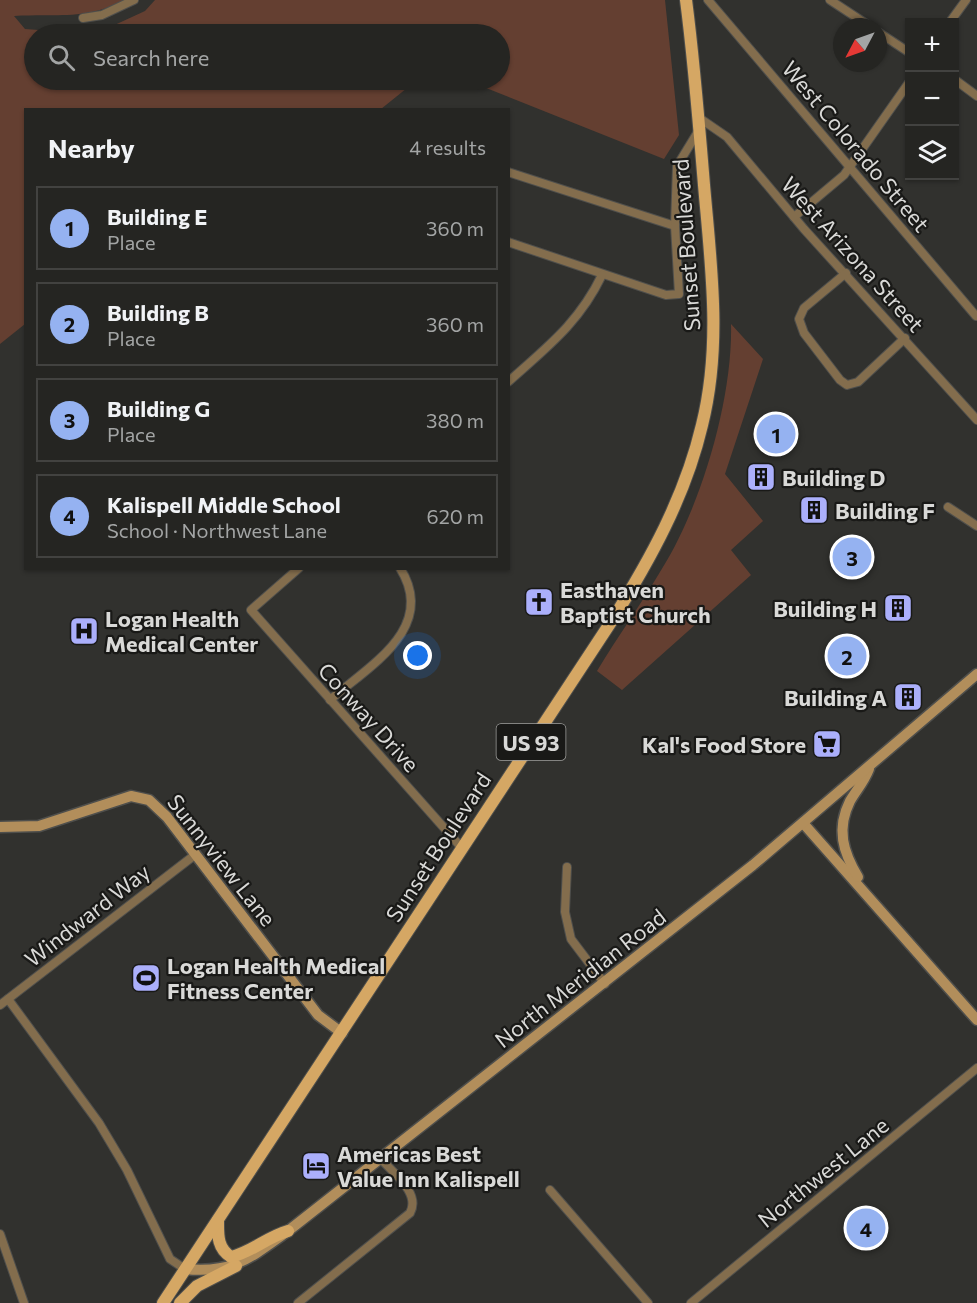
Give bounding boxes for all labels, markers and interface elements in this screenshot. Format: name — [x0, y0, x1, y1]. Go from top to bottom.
north arrow — [833, 18, 887, 72]
map controls — [905, 18, 959, 180]
button: + — [905, 18, 959, 72]
search box — [24, 24, 510, 90]
icon: search — [45, 41, 78, 74]
text: Search here — [93, 44, 209, 71]
street label: West Colorado Street — [777, 55, 935, 237]
button: − — [905, 72, 959, 126]
button: layers — [905, 126, 959, 180]
text: Nearby — [48, 132, 135, 163]
text: 4 results — [409, 135, 486, 159]
street label: Sunset Boulevard — [667, 158, 705, 332]
street label: West Arizona Street — [776, 171, 930, 337]
text: Building E — [107, 203, 207, 230]
text: 1 — [65, 216, 74, 240]
text: 360 m — [426, 216, 484, 240]
text: Place — [107, 230, 156, 254]
text: Building B — [107, 299, 209, 326]
text: 2 — [64, 312, 75, 336]
text: 360 m — [426, 312, 484, 336]
text: Place — [107, 326, 156, 350]
text: Building G — [107, 395, 210, 422]
text: 3 — [64, 408, 75, 432]
text: 380 m — [426, 408, 484, 432]
pin: 1 — [756, 412, 796, 456]
text: Place — [107, 422, 156, 446]
building icon: Building D — [745, 461, 777, 493]
place label: Building D — [782, 464, 885, 491]
text: Kalispell Middle School — [107, 491, 341, 518]
building icon: Building F — [798, 494, 830, 526]
place label: Building F — [835, 497, 935, 524]
text: 4 — [63, 504, 76, 528]
text: 620 m — [427, 504, 484, 528]
text: School · Northwest Lane — [107, 518, 327, 542]
pin: 3 — [832, 534, 872, 580]
place label: Easthaven Baptist Church — [560, 576, 711, 628]
church icon: Easthaven Baptist Church — [523, 586, 555, 618]
building icon: Building H — [882, 592, 914, 624]
place label: Building H — [773, 595, 877, 622]
place label: Logan Health Medical Center — [105, 605, 258, 657]
hospital icon: Logan Health Medical Center — [68, 615, 100, 647]
pin: 2 — [828, 634, 866, 678]
your location — [403, 641, 432, 670]
street label: Conway Drive — [313, 657, 425, 777]
building icon: Building A — [892, 681, 924, 713]
place label: Building A — [784, 684, 887, 711]
road number: US 93 — [496, 724, 566, 760]
supermarket icon: Kal's Food Store — [811, 728, 843, 760]
place label: Kal's Food Store — [642, 731, 806, 758]
street label: Sunset Boulevard — [380, 767, 496, 927]
street label: Sunnyview Lane — [162, 789, 282, 931]
street label: Windward Way — [19, 858, 155, 972]
street label: North Meridian Road — [489, 903, 671, 1053]
place label: Logan Health Medical Fitness Center — [167, 952, 385, 1004]
sports icon: Logan Health Medical Fitness Center — [130, 962, 162, 994]
street label: Northwest Lane — [752, 1111, 894, 1233]
place label: Americas Best Value Inn Kalispell — [337, 1140, 520, 1192]
hotel icon: Americas Best Value Inn Kalispell — [300, 1150, 332, 1182]
pin: 4 — [846, 1206, 886, 1250]

